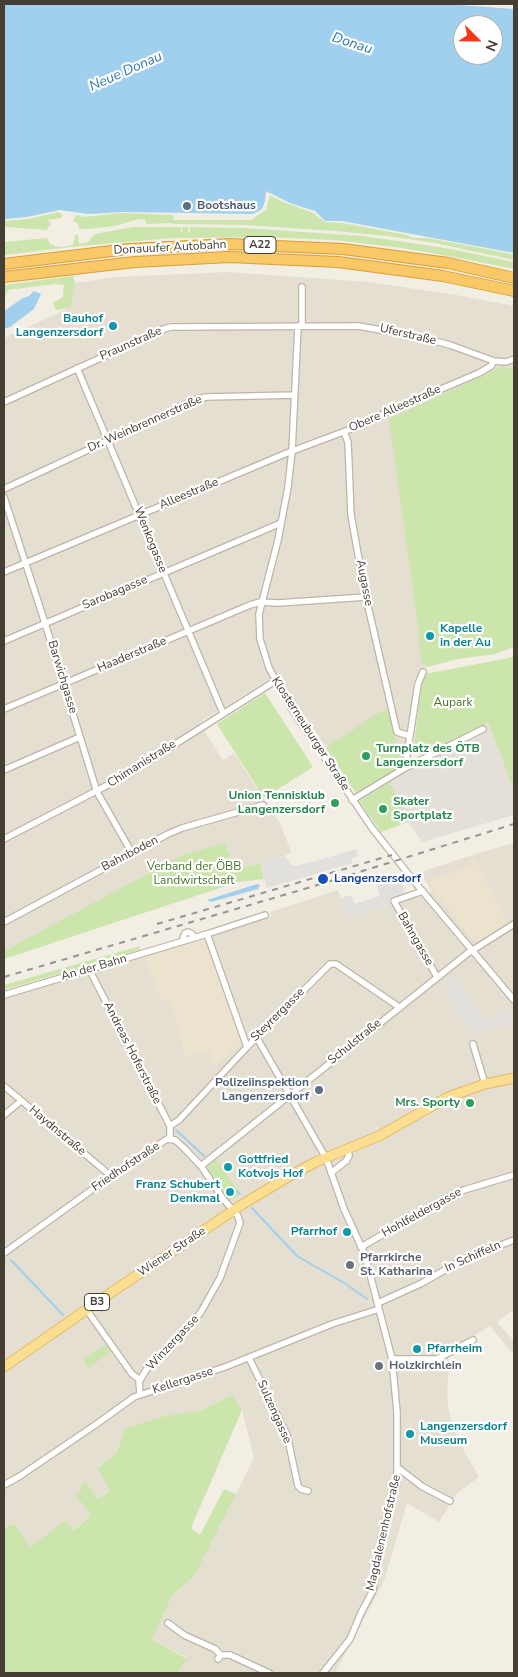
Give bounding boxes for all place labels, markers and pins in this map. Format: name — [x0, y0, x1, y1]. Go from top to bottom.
place label: Bootshaus — [197, 199, 256, 213]
marker: Bootshaus — [181, 200, 193, 212]
place label: Bauhof Langenzersdorf — [16, 312, 103, 340]
marker: Bauhof Langenzersdorf — [107, 320, 119, 332]
place label: Kapelle in der Au — [440, 622, 491, 650]
marker: Kapelle in der Au — [424, 630, 436, 642]
place label: Turnplatz des ÖTB Langenzersdorf — [376, 742, 480, 770]
marker: Turnplatz des ÖTB Langenzersdorf — [360, 750, 372, 762]
place label: Union Tennisklub Langenzersdorf — [229, 789, 325, 817]
place label: Skater Sportplatz — [393, 795, 452, 823]
marker: Union Tennisklub Langenzersdorf — [329, 797, 341, 809]
marker: Skater Sportplatz — [377, 803, 389, 815]
marker: Langenzersdorf — [316, 872, 330, 886]
place label: Langenzersdorf — [334, 872, 421, 886]
place label: Polizeiinspektion Langenzersdorf — [215, 1076, 309, 1104]
marker: Polizeiinspektion Langenzersdorf — [313, 1084, 325, 1096]
place label: Mrs. Sporty — [395, 1096, 460, 1110]
marker: Mrs. Sporty — [464, 1097, 476, 1109]
place label: Gottfried Kotvojs Hof — [238, 1153, 303, 1181]
marker: Gottfried Kotvojs Hof — [222, 1161, 234, 1173]
place label: Franz Schubert Denkmal — [136, 1178, 220, 1206]
marker: Franz Schubert Denkmal — [224, 1186, 236, 1198]
place label: Pfarrhof — [291, 1225, 337, 1239]
marker: Pfarrhof — [341, 1226, 353, 1238]
place label: Pfarrkirche St. Katharina — [360, 1251, 433, 1279]
marker: Pfarrkirche St. Katharina — [344, 1259, 356, 1271]
place label: Pfarrheim — [427, 1342, 482, 1356]
marker: Pfarrheim — [411, 1343, 423, 1355]
place label: Holzkirchlein — [389, 1359, 462, 1373]
marker: Holzkirchlein — [373, 1360, 385, 1372]
place label: Langenzersdorf Museum — [420, 1420, 507, 1448]
marker: Langenzersdorf Museum — [404, 1428, 416, 1440]

